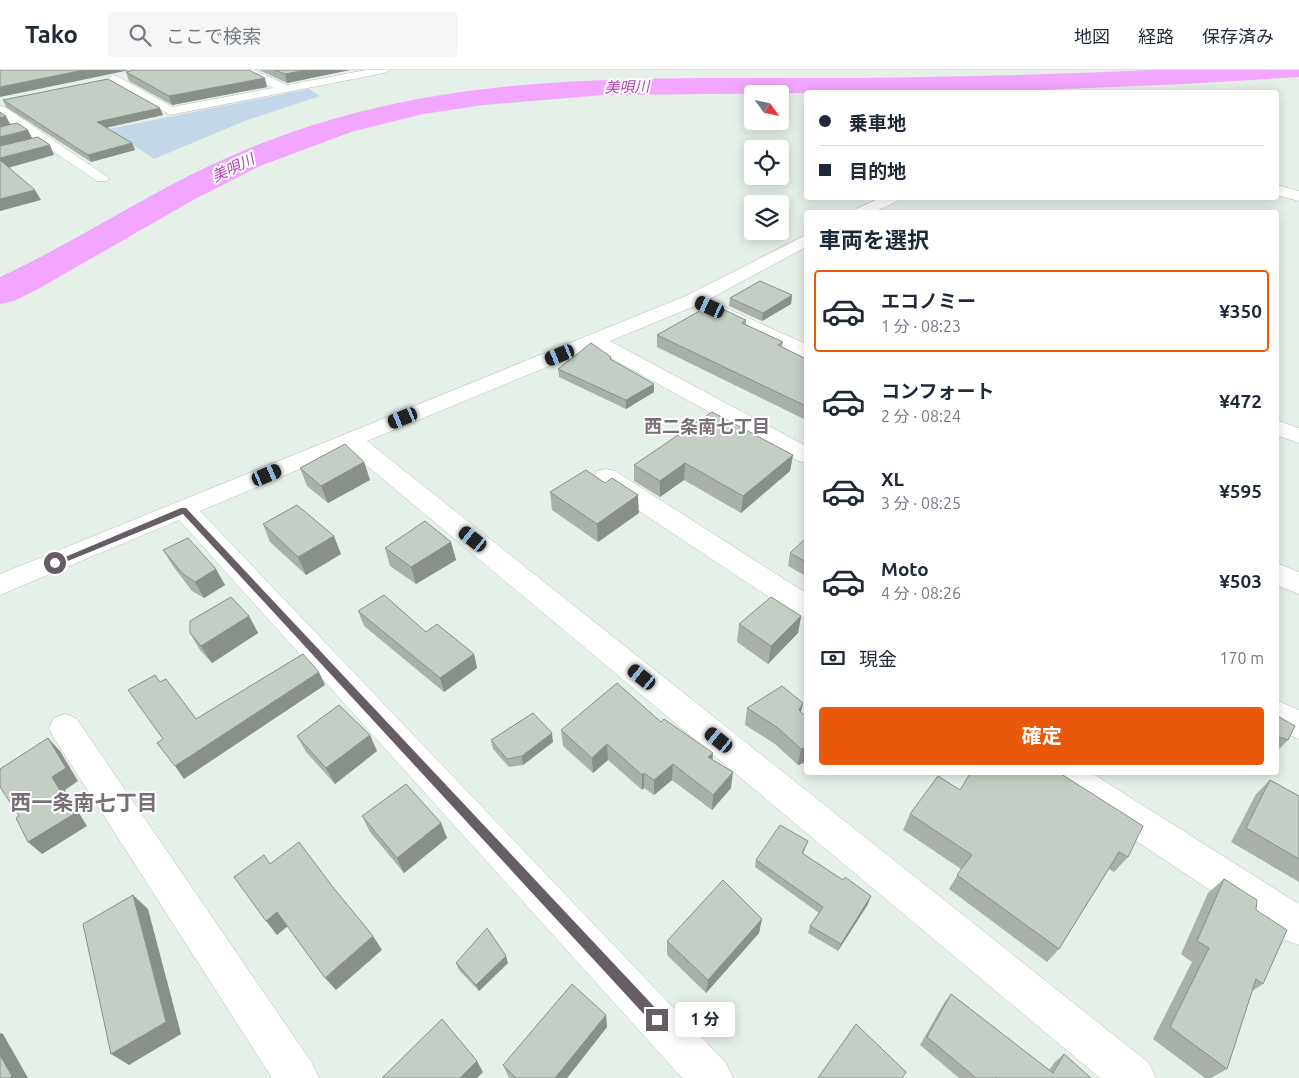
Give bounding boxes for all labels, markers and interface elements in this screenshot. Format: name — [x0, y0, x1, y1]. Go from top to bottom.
search box — [108, 12, 458, 57]
text: Tako — [25, 21, 78, 48]
icon: search — [126, 21, 154, 49]
text: ここで検索 — [166, 25, 261, 47]
text: 地図 — [1074, 26, 1110, 46]
text: 経路 — [1138, 26, 1174, 46]
text: 保存済み — [1202, 26, 1274, 46]
water label: 美唄川 — [604, 78, 652, 95]
north arrow — [744, 85, 789, 130]
map controls — [744, 85, 789, 240]
text: 乗車地 — [849, 112, 906, 134]
button: locate — [744, 140, 789, 185]
water label: 美唄川 — [209, 149, 259, 185]
text: 目的地 — [849, 160, 906, 182]
button: layers — [744, 195, 789, 240]
text: 車両を選択 — [819, 227, 929, 252]
icon: car — [821, 289, 866, 334]
text: エコノミー — [881, 290, 976, 312]
car — [693, 294, 726, 320]
text: ¥350 — [1219, 300, 1262, 322]
text: 1 分 · 08:23 — [881, 317, 961, 335]
car — [543, 342, 576, 368]
icon: car — [821, 379, 866, 424]
text: コンフォート — [881, 380, 994, 402]
text: ¥472 — [1219, 390, 1262, 412]
car — [386, 405, 419, 431]
text: 2 分 · 08:24 — [881, 407, 961, 425]
district label: 西二条南七丁目 — [644, 416, 770, 436]
car — [250, 462, 283, 488]
text: XL — [881, 468, 904, 490]
icon: car — [821, 469, 866, 514]
text: ¥595 — [1219, 480, 1262, 502]
text: 3 分 · 08:25 — [881, 494, 961, 512]
car — [456, 524, 489, 554]
route start — [44, 552, 66, 574]
text: Moto — [881, 558, 929, 580]
icon: car — [821, 559, 866, 604]
text: ¥503 — [1219, 570, 1262, 592]
text: 4 分 · 08:26 — [881, 584, 961, 602]
icon: cash — [819, 644, 847, 672]
text: 現金 — [859, 648, 897, 670]
text: 170 m — [1219, 649, 1264, 667]
car — [625, 662, 658, 692]
button: 確定 — [819, 707, 1264, 765]
car — [702, 725, 735, 755]
district label: 西一条南七丁目 — [11, 790, 158, 814]
callout: 1 分 — [674, 1002, 734, 1038]
route end — [646, 1009, 668, 1031]
text: 1 分 — [691, 1010, 719, 1028]

